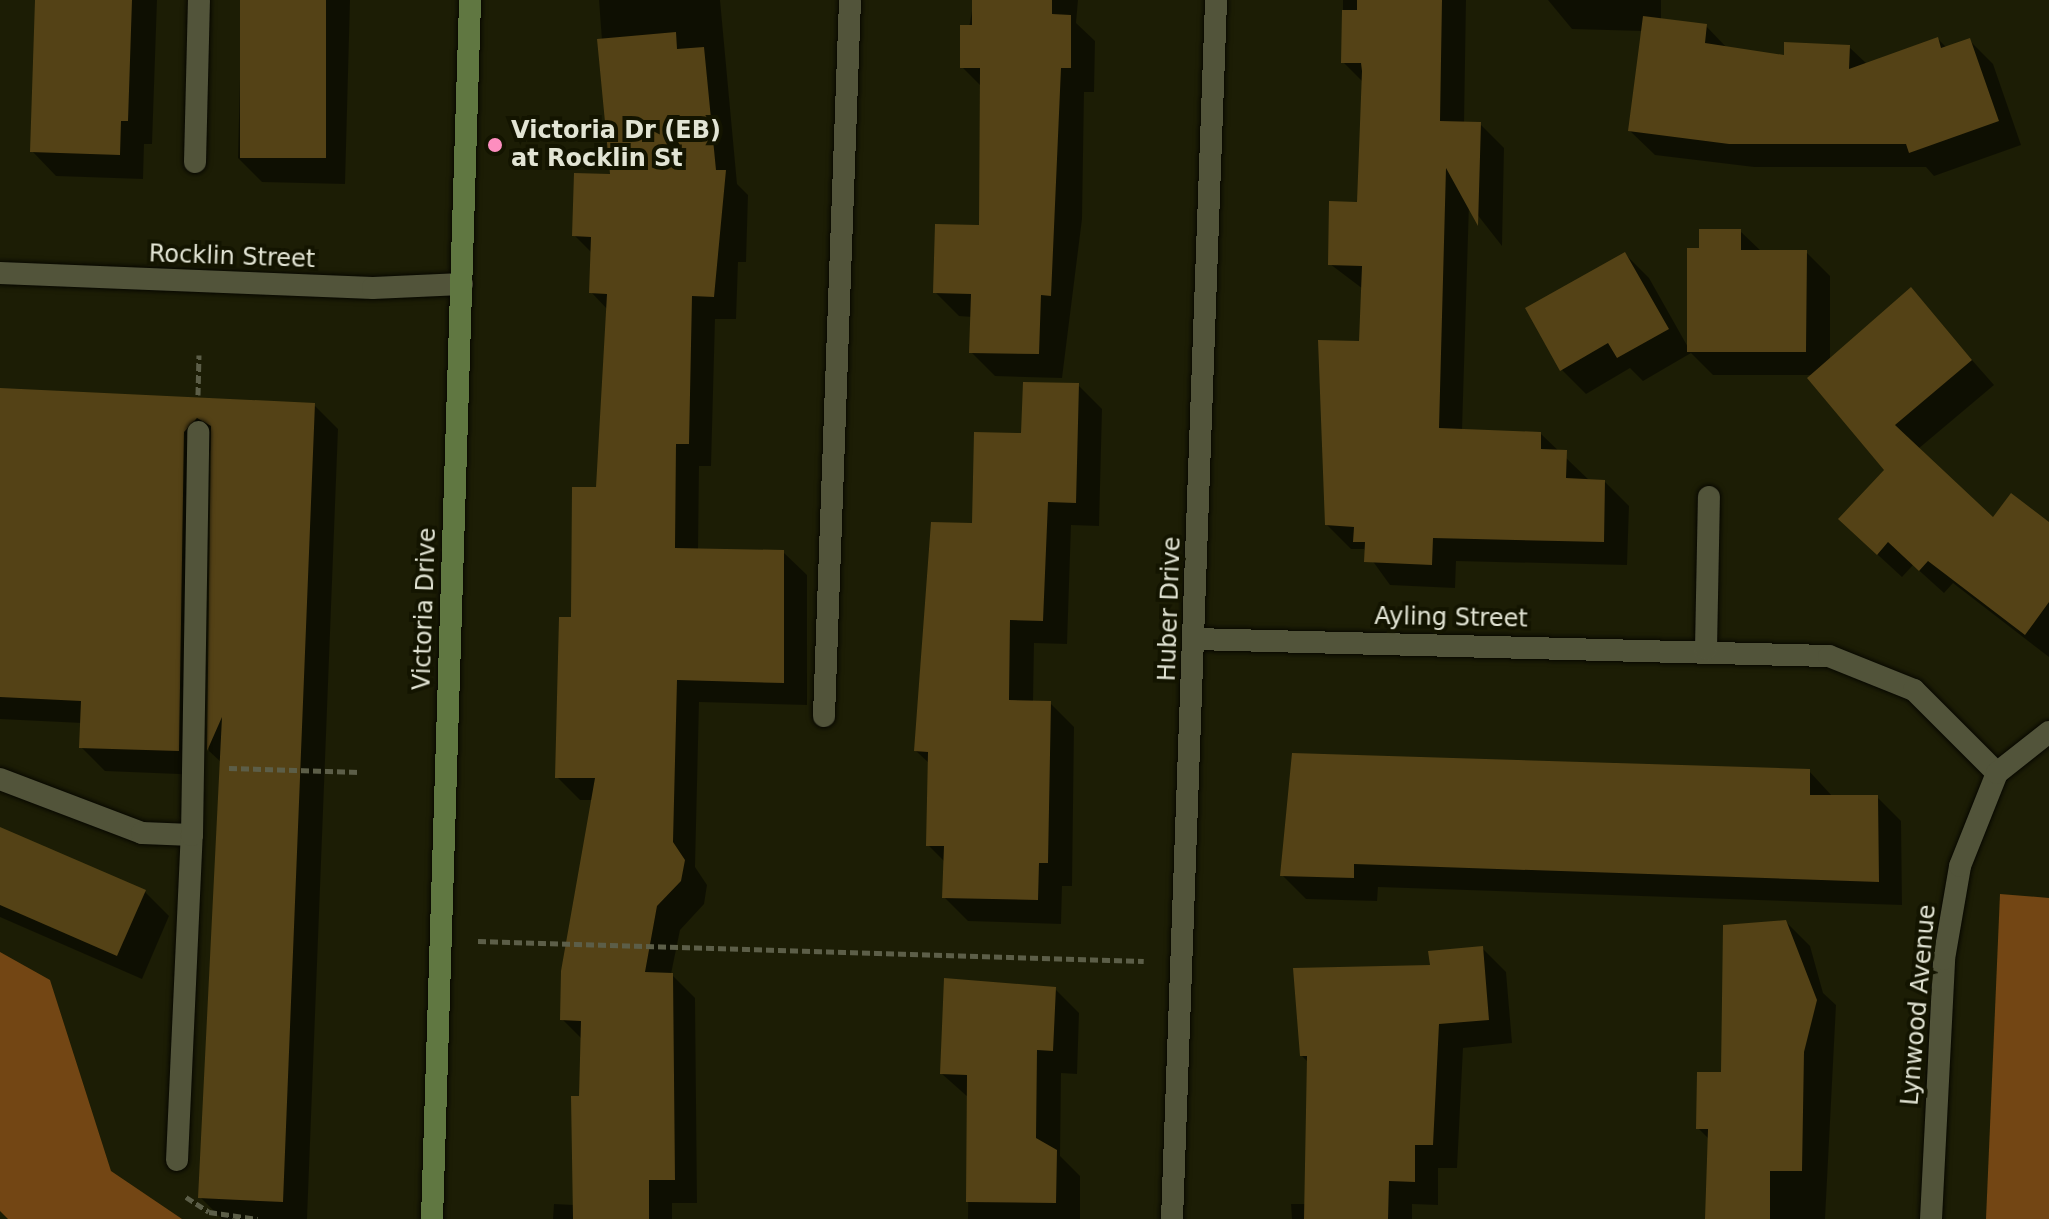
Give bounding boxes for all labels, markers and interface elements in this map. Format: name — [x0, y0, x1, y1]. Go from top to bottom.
place label: Victoria Dr (EB) at Rocklin St — [511, 117, 721, 173]
marker: Victoria Dr (EB) at Rocklin St — [486, 136, 504, 154]
street label: Rocklin Street — [148, 240, 316, 274]
street label: Victoria Drive — [408, 527, 442, 691]
street label: Huber Drive — [1153, 536, 1187, 682]
street label: Ayling Street — [1374, 602, 1528, 634]
street label: Lynwood Avenue — [1896, 903, 1942, 1107]

